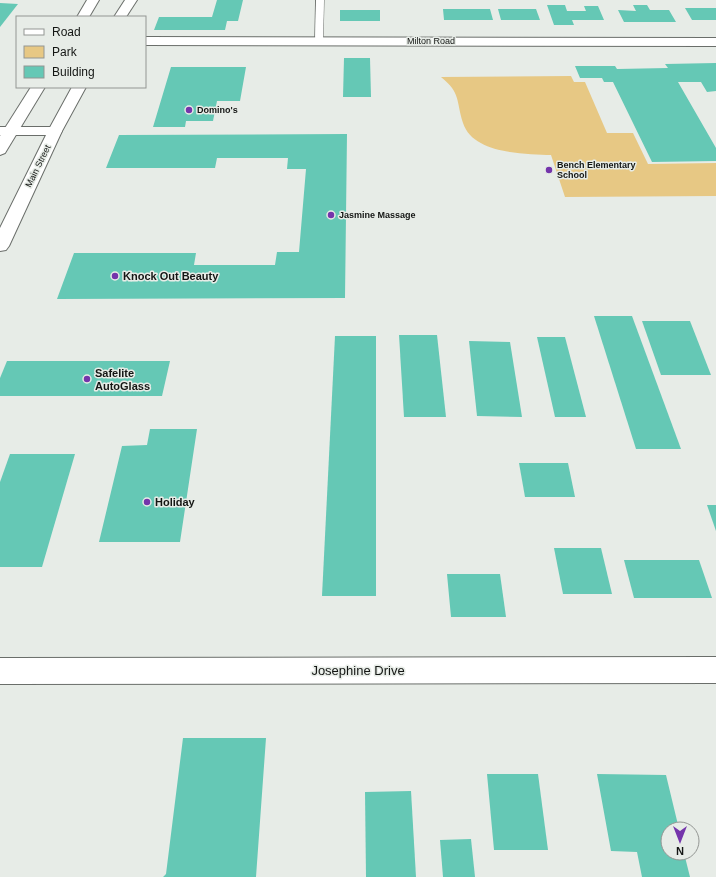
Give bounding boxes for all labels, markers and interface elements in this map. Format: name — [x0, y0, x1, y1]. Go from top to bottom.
legend — [16, 16, 146, 88]
text: Road — [52, 25, 81, 39]
street label: Milton Road — [407, 36, 455, 46]
text: Park — [52, 45, 78, 59]
text: Building — [52, 65, 95, 79]
marker: Domino's — [184, 105, 194, 115]
place label: Domino's — [197, 105, 238, 115]
street label: Main Street — [23, 143, 53, 189]
place label: Bench Elementary School — [557, 160, 636, 180]
marker: Bench Elementary School — [544, 165, 554, 175]
marker: Jasmine Massage — [326, 210, 336, 220]
place label: Jasmine Massage — [339, 210, 416, 220]
place label: Knock Out Beauty — [123, 270, 219, 282]
marker: Knock Out Beauty — [110, 271, 120, 281]
place label: Safelite AutoGlass — [95, 367, 150, 392]
marker: Safelite AutoGlass — [82, 374, 92, 384]
place label: Holiday — [155, 496, 196, 508]
marker: Holiday — [142, 497, 152, 507]
street label: Josephine Drive — [311, 663, 405, 678]
north arrow — [660, 821, 700, 861]
text: N — [676, 845, 684, 857]

